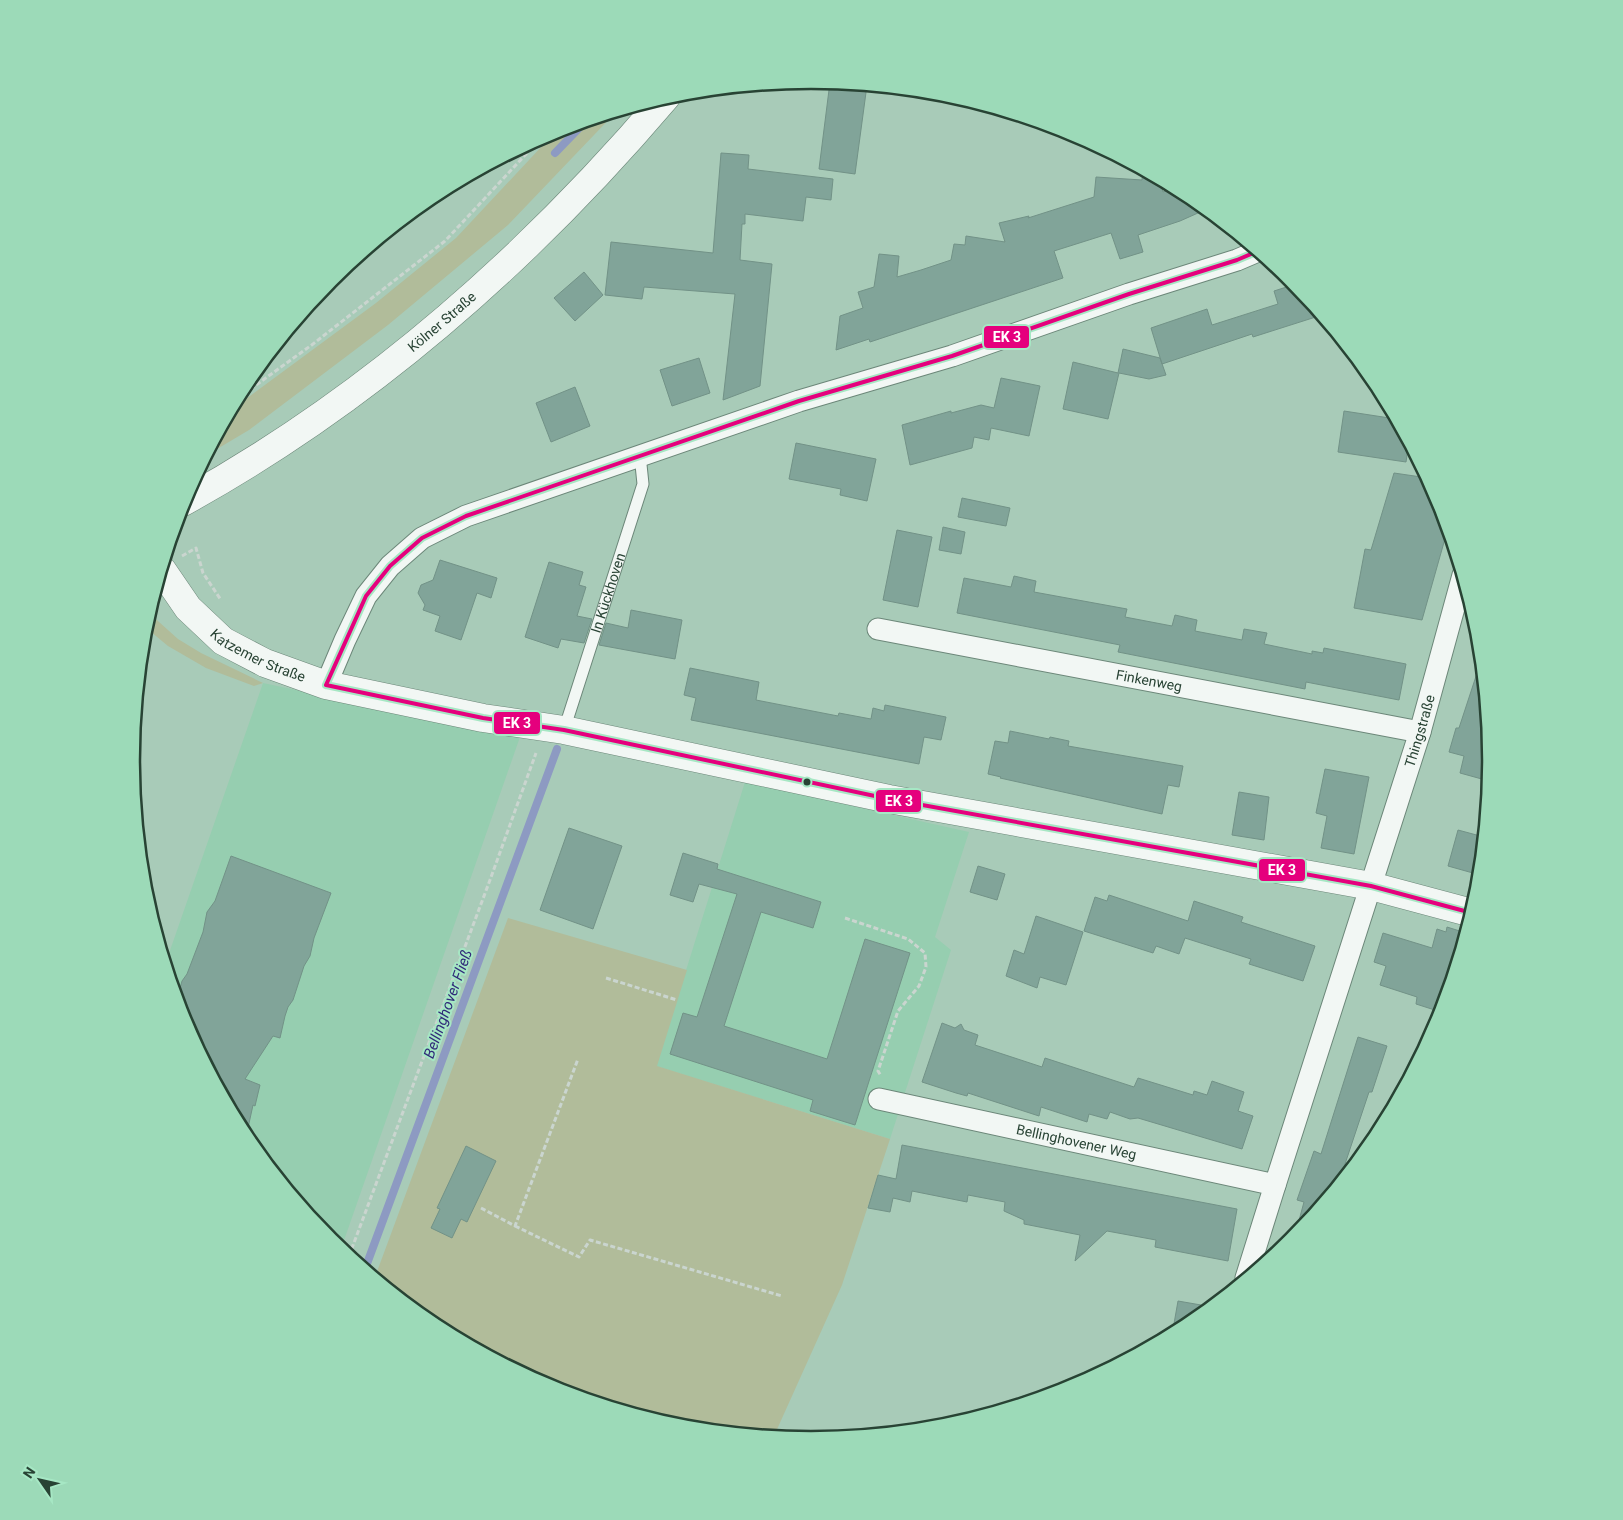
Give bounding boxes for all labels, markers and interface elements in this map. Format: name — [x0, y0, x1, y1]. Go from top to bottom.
street label: Kölner Straße — [405, 288, 479, 355]
line badge: EK 3 — [983, 325, 1030, 349]
text: EK 3 — [993, 329, 1021, 345]
street label: In Kückhoven — [588, 551, 628, 635]
street label: Katzemer Straße — [207, 625, 308, 685]
street label: Finkenweg — [1115, 666, 1183, 695]
street label: Thingstraße — [1401, 693, 1438, 769]
line badge: EK 3 — [493, 711, 541, 735]
text: EK 3 — [503, 715, 531, 731]
unlabelled marker — [802, 777, 812, 787]
line badge: EK 3 — [875, 789, 922, 813]
text: EK 3 — [885, 793, 913, 809]
line badge: EK 3 — [1258, 858, 1306, 882]
text: EK 3 — [1268, 862, 1296, 878]
water label: Bellinghover Fließ — [420, 947, 476, 1061]
street label: Bellinghovener Weg — [1015, 1121, 1138, 1163]
north arrow — [15, 1455, 65, 1505]
text: N — [20, 1464, 39, 1481]

